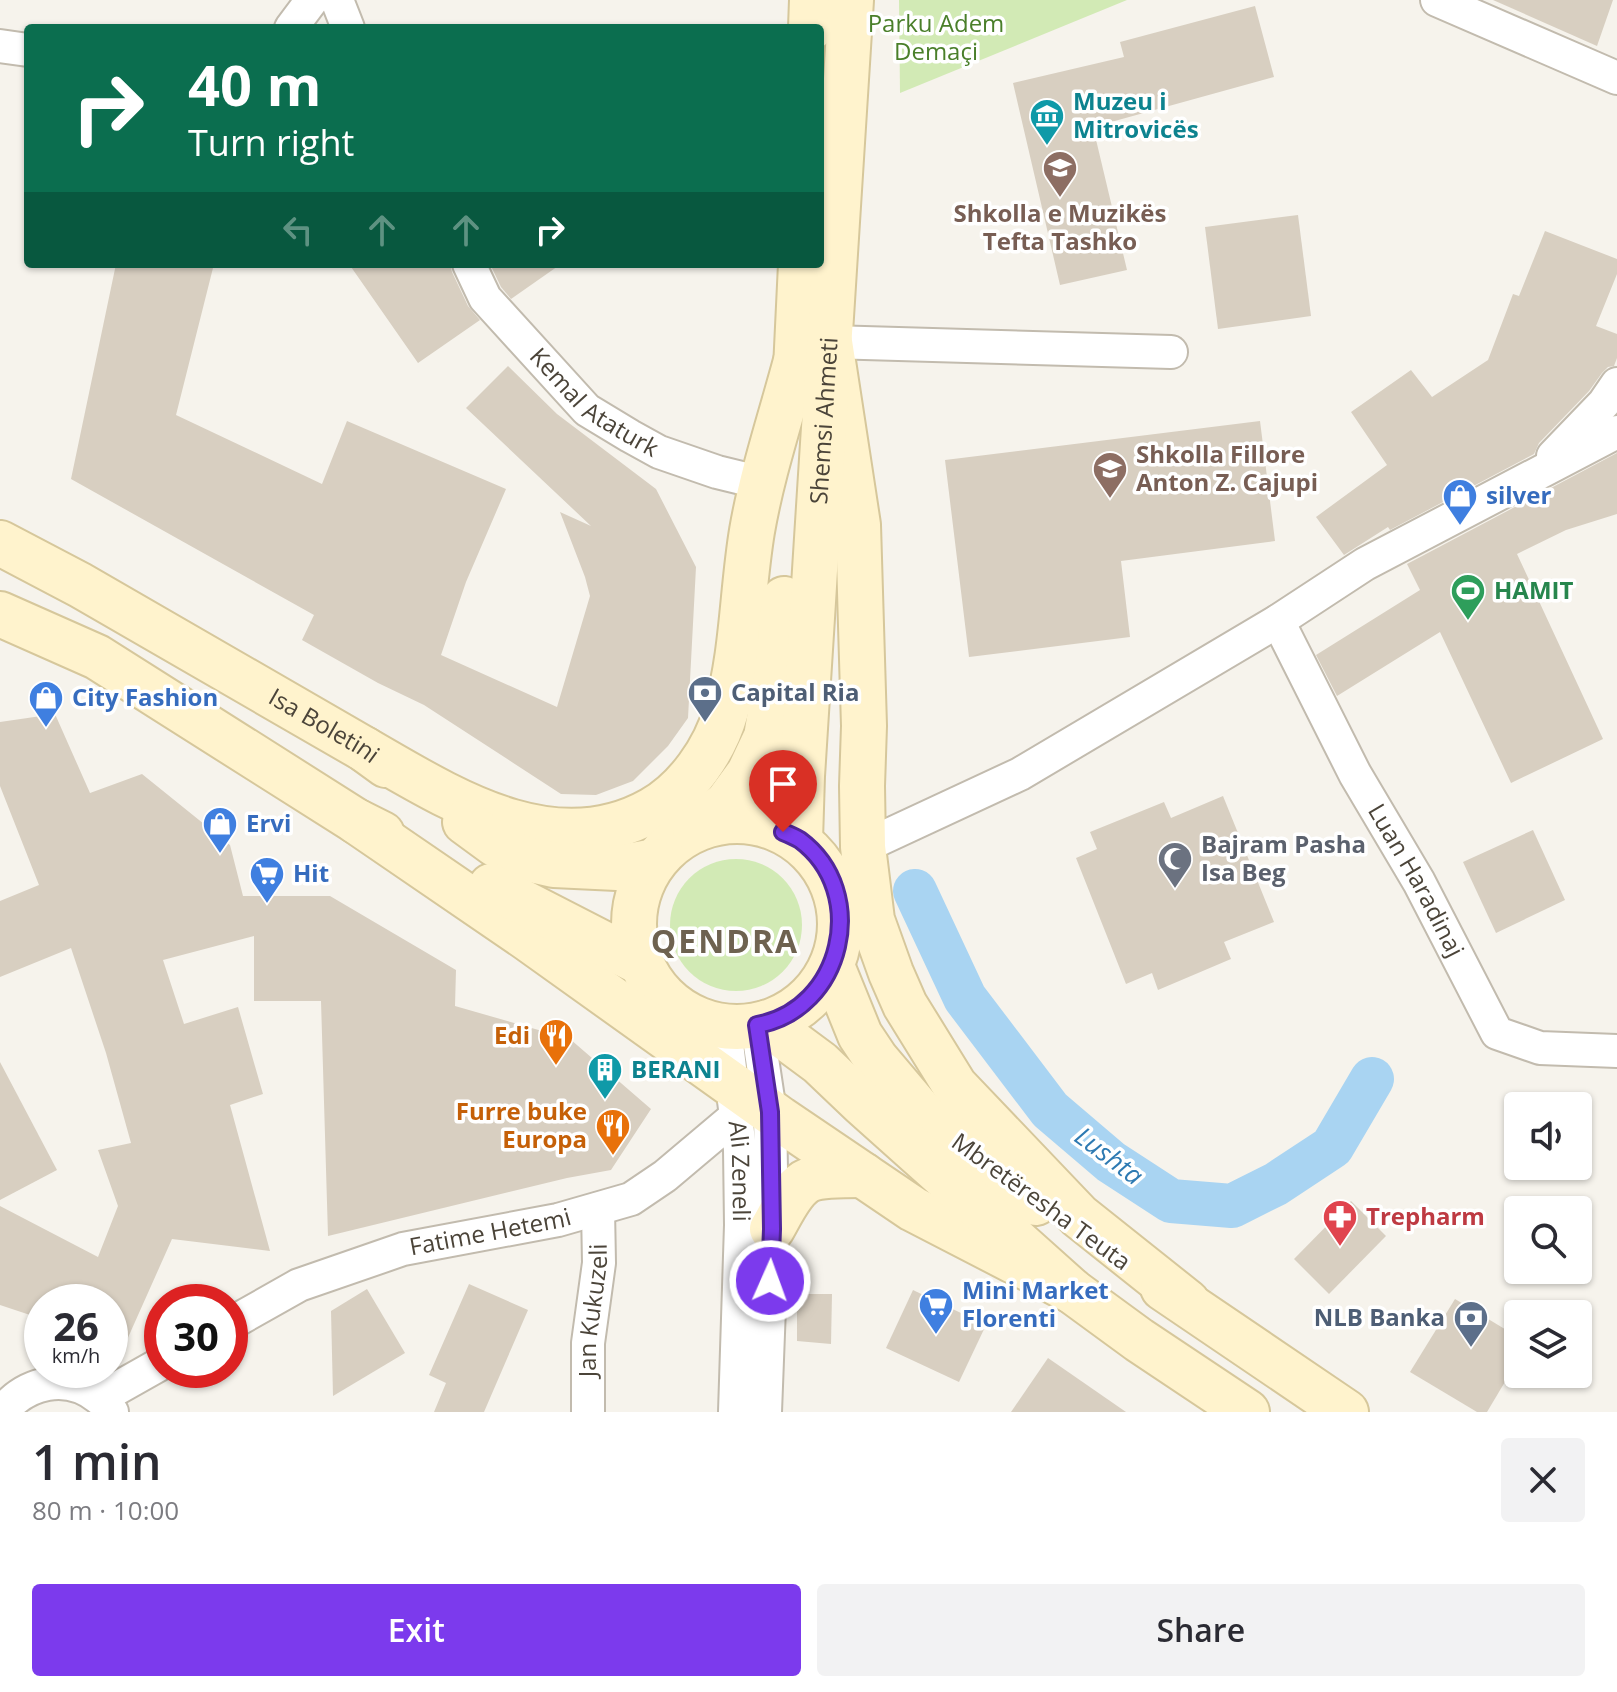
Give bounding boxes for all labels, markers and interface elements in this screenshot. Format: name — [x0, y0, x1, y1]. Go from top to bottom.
park label: Parku Adem Demaçi — [868, 6, 1004, 67]
text: 40 m — [188, 46, 322, 122]
icon: right — [56, 56, 160, 160]
place label: Muzeu i Mitrovicës — [1073, 84, 1199, 145]
museum icon: Muzeu i Mitrovicës — [1028, 97, 1066, 147]
text: Turn right — [188, 118, 354, 167]
school or university icon: Shkolla e Muzikës Tefta Tashko — [1041, 149, 1079, 199]
place label: Shkolla e Muzikës Tefta Tashko — [954, 196, 1167, 257]
icon: left — [276, 208, 320, 252]
icon: ahead — [360, 208, 404, 252]
icon: ahead — [444, 208, 488, 252]
icon: right — [528, 208, 572, 252]
street label: Shemsi Ahmeti — [801, 336, 845, 505]
street label: Kemal Ataturk — [523, 340, 665, 464]
place label: Shkolla Fillore Anton Z. Cajupi — [1136, 437, 1318, 498]
school or university icon: Shkolla Fillore Anton Z. Cajupi — [1091, 450, 1129, 500]
shop icon: silver — [1441, 477, 1479, 527]
place label: silver — [1486, 478, 1551, 511]
sports icon: HAMIT — [1449, 572, 1487, 622]
place label: HAMIT — [1494, 573, 1573, 606]
bank icon: Capital Ria — [686, 674, 724, 724]
place label: Capital Ria — [731, 675, 859, 708]
shop icon: City Fashion — [27, 679, 65, 729]
place label: City Fashion — [72, 680, 218, 713]
street label: Isa Boletini — [263, 680, 387, 770]
pin — [749, 750, 817, 832]
icon: arrive — [761, 762, 805, 806]
street label: Luan Haradinaj — [1361, 797, 1473, 962]
shop icon: Ervi — [201, 805, 239, 855]
place label: Ervi — [246, 806, 291, 839]
place label: Bajram Pasha Isa Beg — [1201, 827, 1366, 888]
mosque icon: Bajram Pasha Isa Beg — [1156, 840, 1194, 890]
supermarket icon: Hit — [248, 855, 286, 905]
place label: Hit — [293, 856, 329, 889]
district label: QENDRA — [651, 919, 799, 962]
restaurant icon: Edi — [537, 1017, 575, 1067]
place label: Edi — [494, 1018, 530, 1051]
building icon: BERANI — [586, 1051, 624, 1101]
place label: BERANI — [631, 1052, 720, 1085]
map controls — [1504, 1092, 1592, 1388]
button: sound — [1504, 1092, 1592, 1180]
place label: Furre buke Europa — [456, 1094, 587, 1155]
restaurant icon: Furre buke Europa — [594, 1107, 632, 1157]
water label: Lushta — [1068, 1118, 1151, 1193]
street label: Ali Zeneli — [722, 1119, 759, 1222]
street label: Mbretëresha Teuta — [946, 1125, 1138, 1277]
button: search — [1504, 1196, 1592, 1284]
pharmacy icon: Trepharm — [1321, 1198, 1359, 1248]
street label: Fatime Hetemi — [406, 1199, 575, 1262]
place label: Trepharm — [1366, 1199, 1485, 1232]
position arrow — [728, 1239, 812, 1323]
street label: Jan Kukuzeli — [570, 1243, 614, 1379]
place label: Mini Market Florenti — [962, 1273, 1109, 1334]
speed limit sign: 30 — [144, 1284, 248, 1388]
supermarket icon: Mini Market Florenti — [917, 1286, 955, 1336]
text: 26 — [53, 1298, 99, 1353]
bank icon: NLB Banka — [1452, 1299, 1490, 1349]
place label: NLB Banka — [1314, 1300, 1445, 1333]
button: layers — [1504, 1300, 1592, 1388]
text: km/h — [52, 1342, 100, 1369]
text: 1 min — [32, 1429, 162, 1494]
button: close — [1501, 1438, 1585, 1522]
text: 80 m · 10:00 — [32, 1492, 179, 1528]
button: Exit — [32, 1584, 801, 1676]
button: Share — [817, 1584, 1585, 1676]

